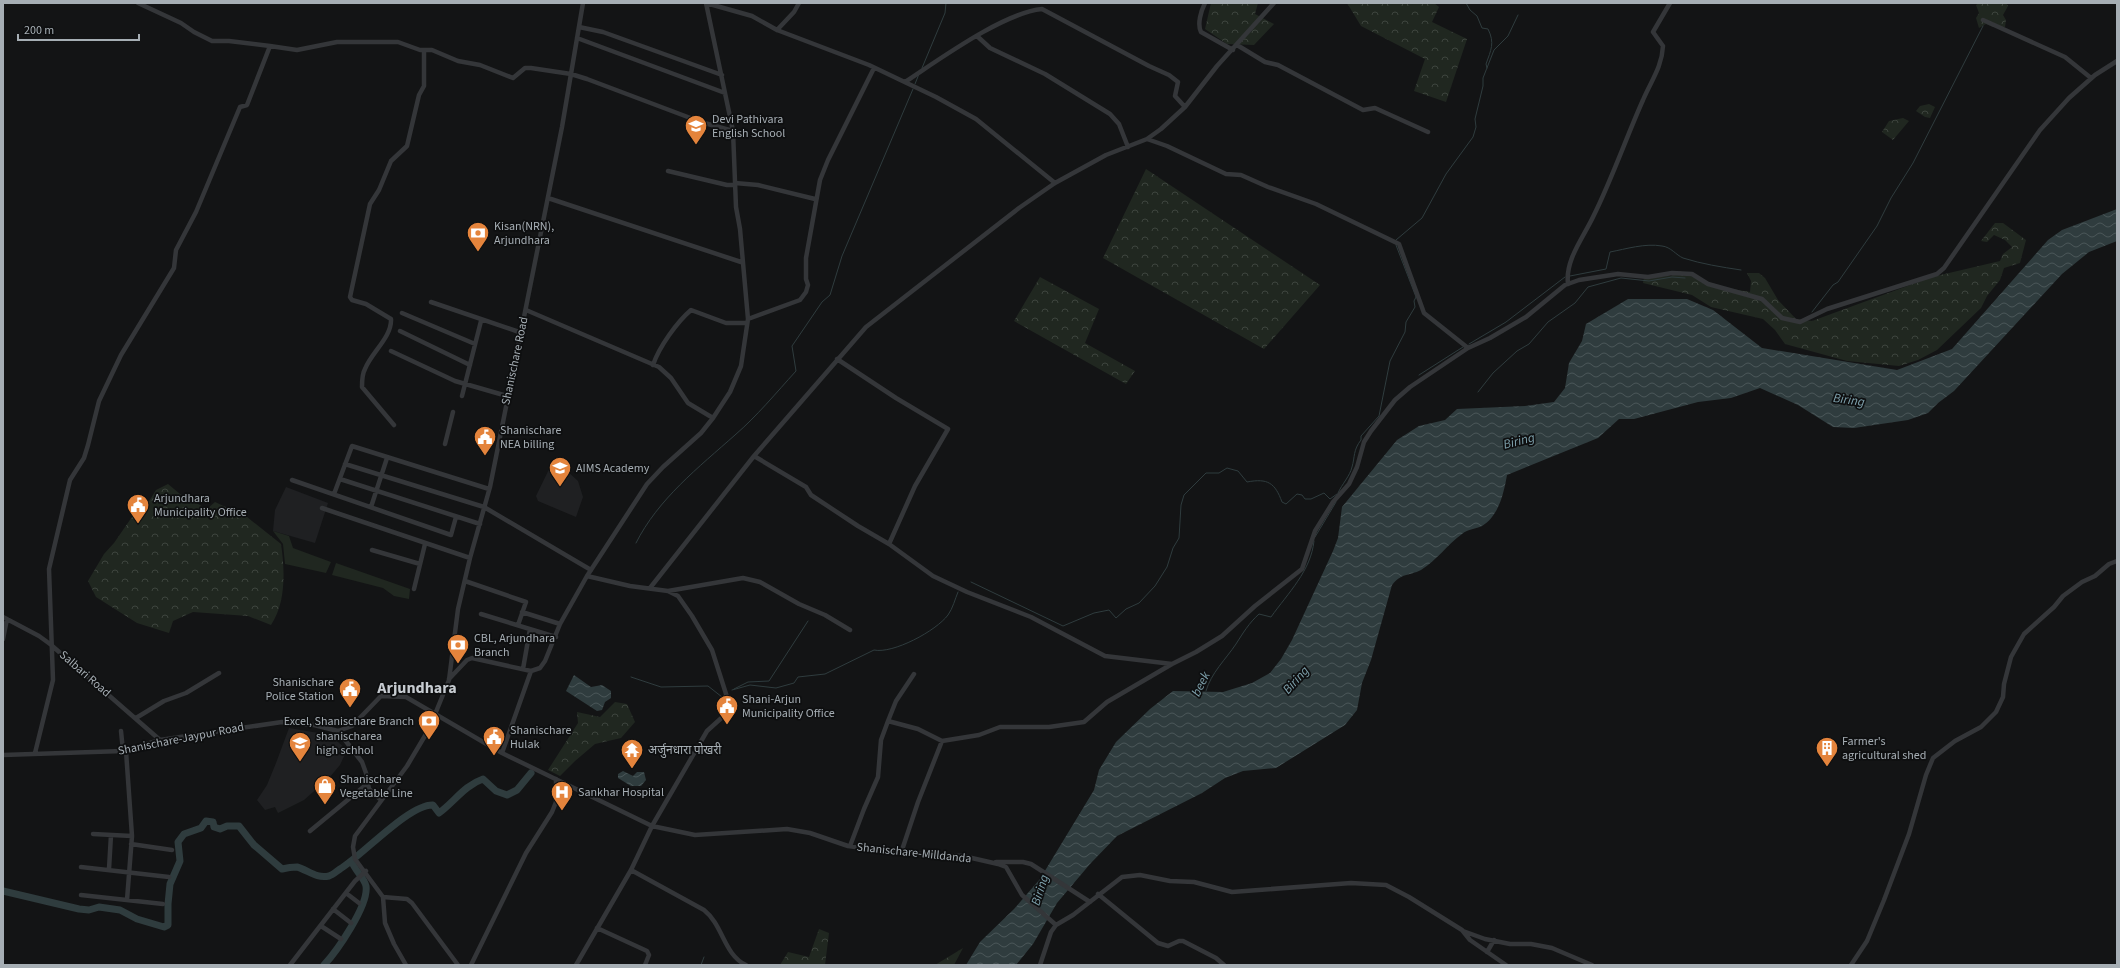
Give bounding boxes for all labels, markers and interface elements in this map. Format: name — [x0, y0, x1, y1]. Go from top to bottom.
scale bar — [18, 16, 139, 42]
text: 200 m — [24, 22, 54, 39]
place label: Devi Pathivara English School — [712, 111, 785, 142]
school or university icon: Devi Pathivara English School — [683, 113, 709, 146]
place label: Kisan(NRN), Arjundhara — [494, 218, 554, 249]
bank icon: Kisan(NRN), Arjundhara — [465, 220, 491, 253]
street label: Shanischare Road — [497, 315, 533, 407]
water label: Biring — [1832, 389, 1866, 411]
place label: Shanischare NEA billing — [500, 422, 562, 453]
public building icon: Shanischare NEA billing — [472, 424, 498, 457]
water label: Biring — [1501, 428, 1537, 454]
school or university icon: AIMS Academy — [547, 455, 573, 488]
place label: AIMS Academy — [576, 460, 650, 477]
place label: Arjundhara Municipality Office — [154, 490, 247, 521]
public building icon: Arjundhara Municipality Office — [125, 492, 151, 525]
place label: CBL, Arjundhara Branch — [474, 630, 555, 661]
bank icon: CBL, Arjundhara Branch — [445, 632, 471, 665]
street label: Salbari Road — [56, 647, 114, 701]
water label: Biring — [1279, 662, 1313, 698]
water label: beek — [1187, 668, 1215, 699]
place label: Shanischare Police Station — [266, 674, 334, 705]
public building icon: Shanischare Police Station — [337, 676, 363, 709]
district label: Arjundhara — [376, 677, 457, 699]
place label: Shani-Arjun Municipality Office — [742, 691, 835, 722]
public building icon: Shani-Arjun Municipality Office — [714, 693, 740, 726]
bank icon: Excel, Shanischare Branch — [416, 708, 442, 741]
place label: Excel, Shanischare Branch — [284, 713, 414, 730]
street label: Shanischare-Jaypur Road — [117, 718, 245, 760]
place label: Shanischare Hulak — [510, 722, 572, 753]
public building icon: Shanischare Hulak — [481, 724, 507, 757]
place label: shanischarea high schhol — [316, 728, 382, 759]
school or university icon: shanischarea high schhol — [287, 730, 313, 763]
place label: Farmer's agricultural shed — [1842, 733, 1926, 764]
building icon: Farmer's agricultural shed — [1814, 735, 1840, 768]
temple icon: अर्जुनधारा पोखरी — [619, 737, 645, 770]
place label: अर्जुनधारा पोखरी — [648, 742, 722, 759]
place label: Shanischare Vegetable Line — [340, 771, 413, 802]
shop icon: Shanischare Vegetable Line — [312, 773, 338, 806]
hospital icon: Sankhar Hospital — [549, 779, 575, 812]
place label: Sankhar Hospital — [578, 784, 664, 801]
street label: Shanischare-Milldanda — [856, 839, 972, 867]
water label: Biring — [1027, 872, 1053, 908]

